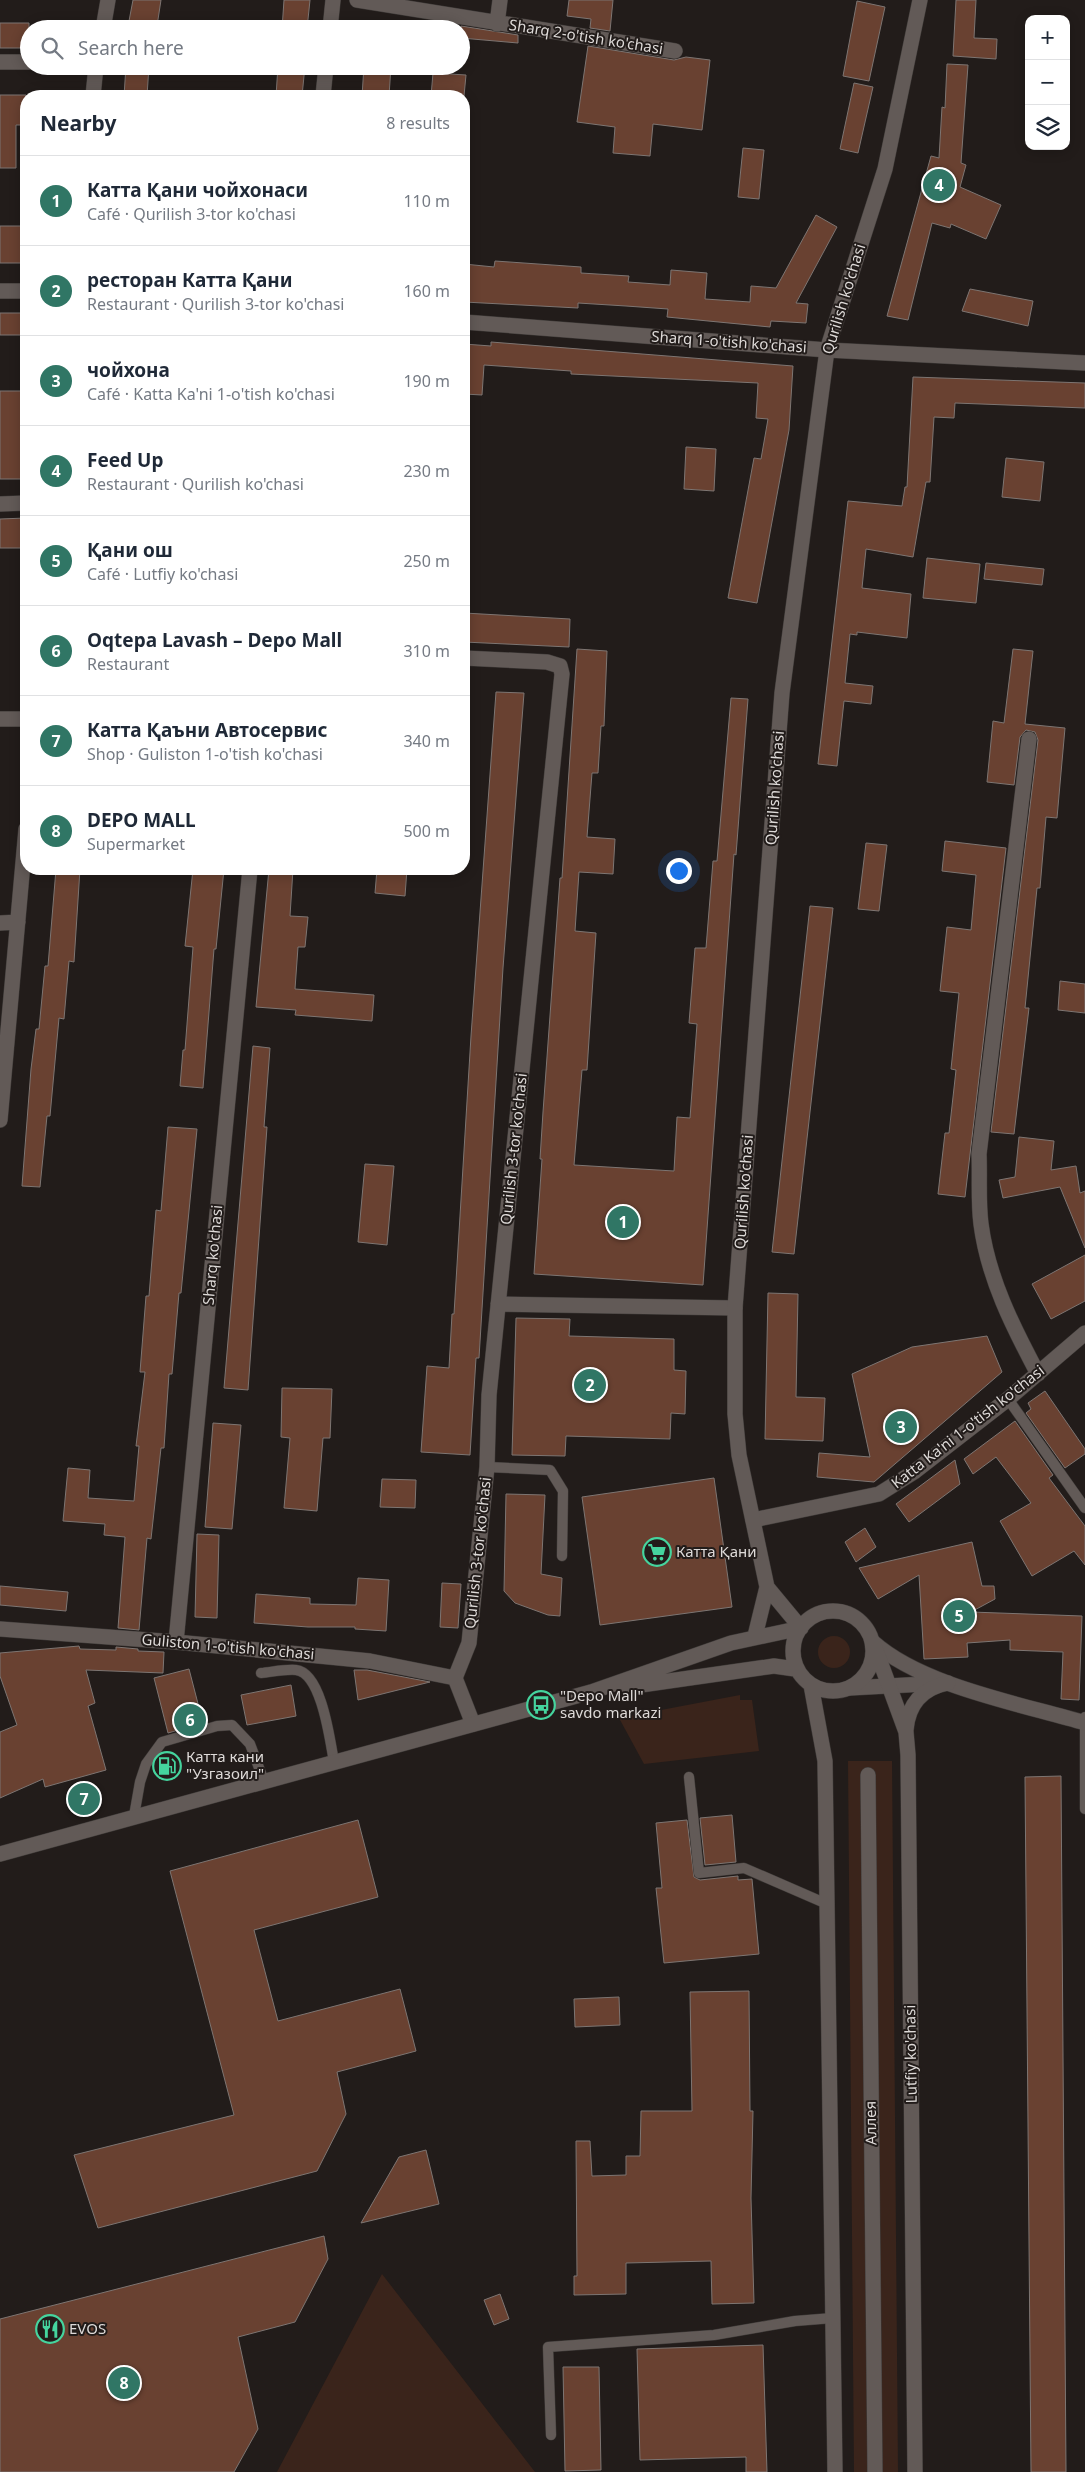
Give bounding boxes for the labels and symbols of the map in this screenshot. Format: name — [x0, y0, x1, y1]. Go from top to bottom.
street label: Sharq 2-o'tish ko'chasi — [508, 14, 665, 58]
pin: 4 — [923, 166, 955, 204]
street label: Qurilish ko'chasi — [817, 241, 869, 356]
street label: Sharq 1-o'tish ko'chasi — [651, 326, 807, 356]
street label: Qurilish ko'chasi — [760, 730, 788, 846]
your location — [666, 858, 692, 884]
street label: Qurilish 3-tor ko'chasi — [495, 1072, 531, 1226]
street label: Qurilish ko'chasi — [729, 1134, 757, 1250]
pin: 1 — [607, 1203, 639, 1241]
street label: Sharq ko'chasi — [198, 1204, 226, 1306]
street label: Katta Ka'ni 1-o'tish ko'chasi — [887, 1360, 1048, 1492]
pin: 2 — [574, 1366, 606, 1404]
pin: 3 — [885, 1408, 917, 1446]
street label: Qurilish 3-tor ko'chasi — [459, 1476, 495, 1630]
supermarket icon: Катта Қани — [642, 1537, 672, 1567]
place label: Катта Қани — [676, 1541, 757, 1561]
pin: 5 — [943, 1597, 975, 1635]
street label: Guliston 1-o'tish ko'chasi — [141, 1628, 315, 1664]
place label: "Depo Mall" savdo markazi — [560, 1685, 661, 1722]
bus stop icon: "Depo Mall" savdo markazi — [526, 1690, 556, 1720]
pin: 6 — [174, 1701, 206, 1739]
place label: Катта кани "Узгазоил" — [186, 1746, 264, 1783]
fuel station icon: Катта кани "Узгазоил" — [152, 1751, 182, 1781]
pin: 7 — [68, 1780, 100, 1818]
street label: Lutfiy ko'chasi — [899, 2005, 921, 2103]
street label: Аллея — [860, 2101, 880, 2145]
restaurant icon: EVOS — [35, 2314, 65, 2344]
place label: EVOS — [69, 2318, 106, 2338]
pin: 8 — [108, 2364, 140, 2402]

